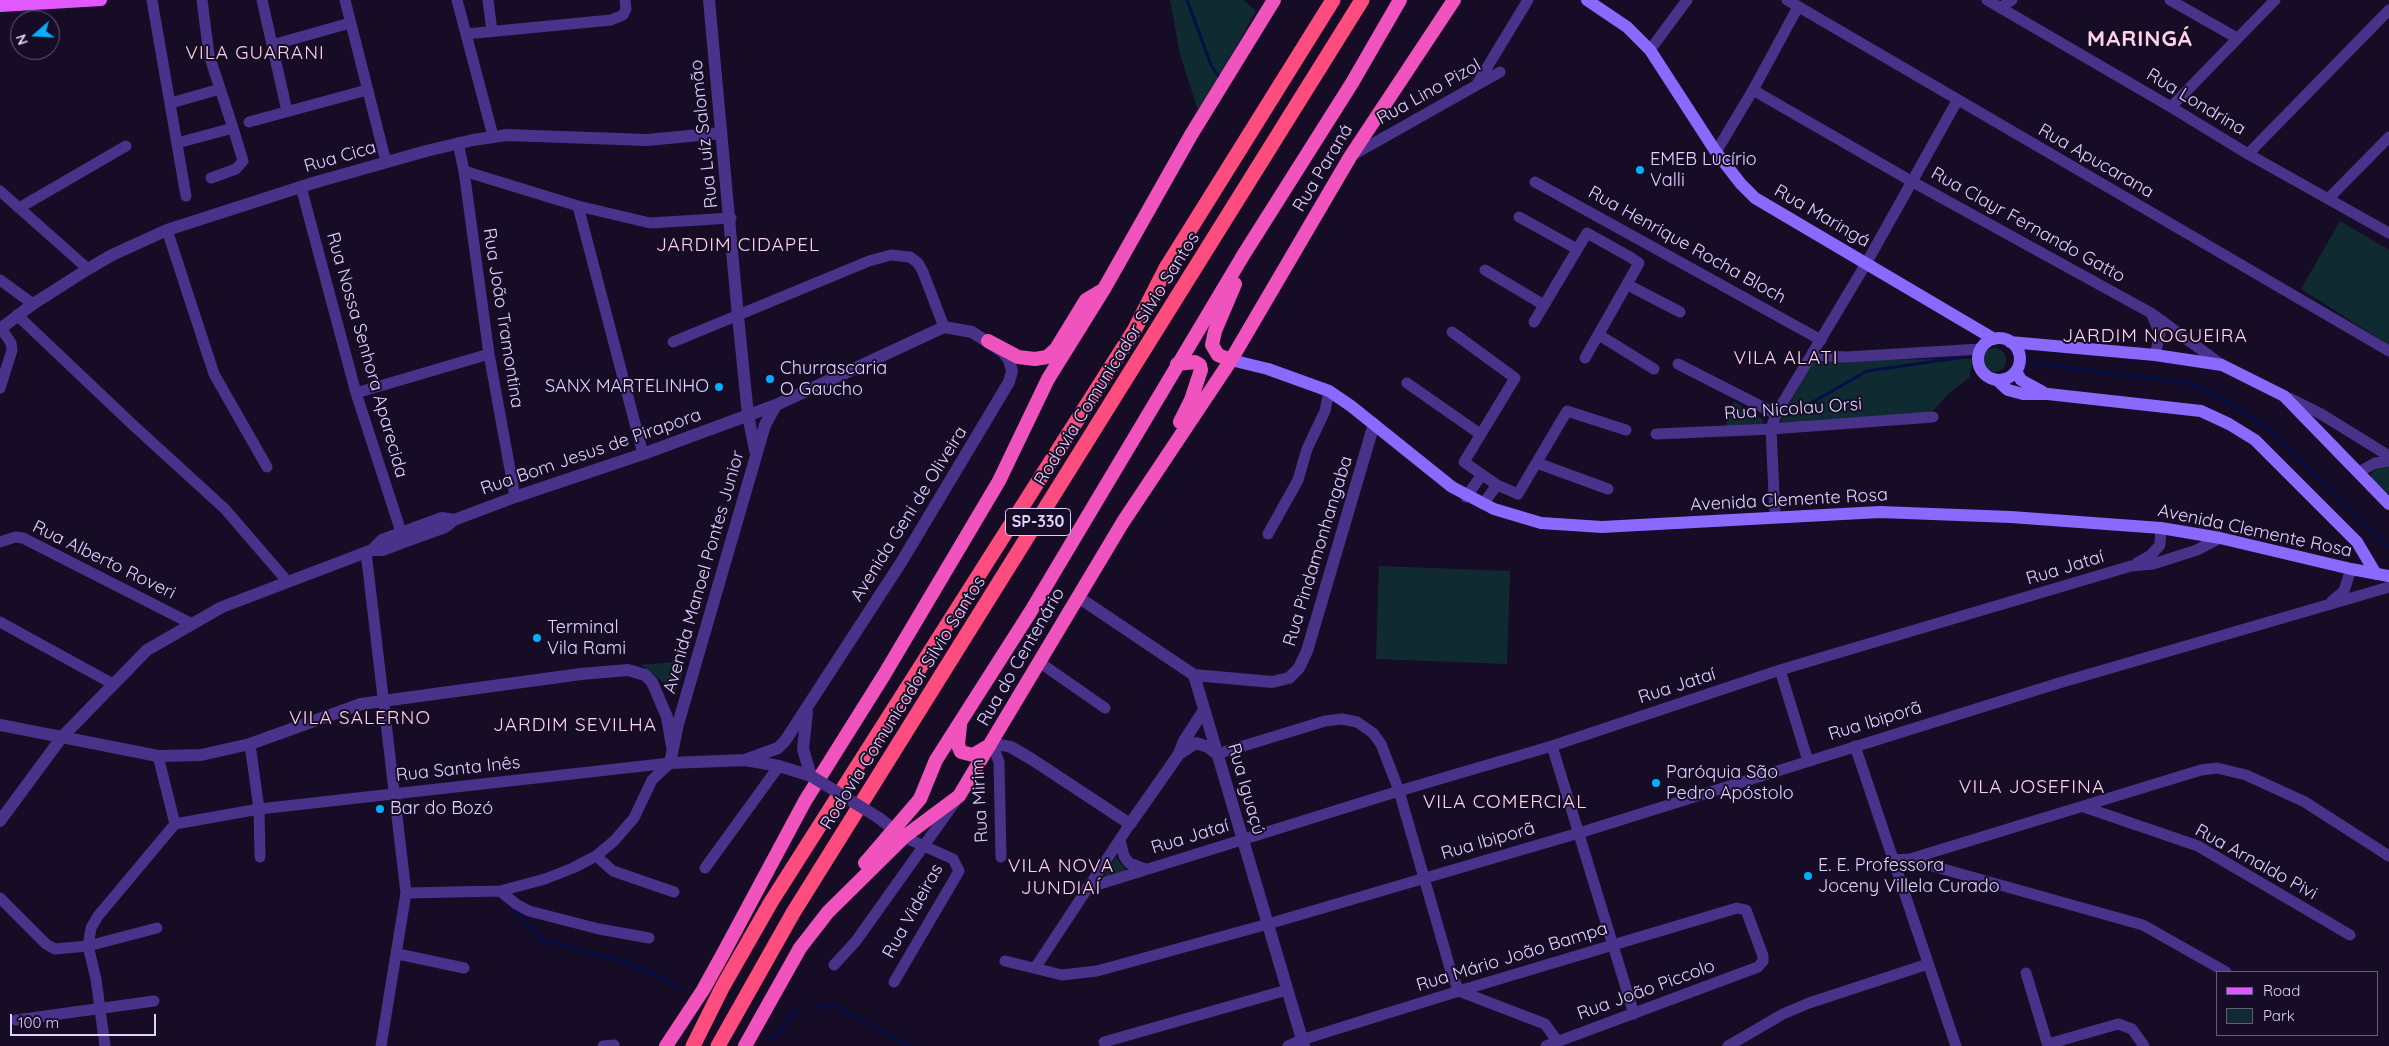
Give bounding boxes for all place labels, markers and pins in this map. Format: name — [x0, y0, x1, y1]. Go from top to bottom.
place label: EMEB Lucírio Valli — [1650, 149, 1757, 192]
marker: EMEB Lucírio Valli — [1634, 164, 1646, 176]
place label: Churrascaria O Gaucho — [780, 358, 887, 400]
marker: Churrascaria O Gaucho — [764, 373, 776, 385]
place label: SANX MARTELINHO — [545, 376, 709, 398]
marker: SANX MARTELINHO — [713, 381, 725, 393]
place label: Terminal Vila Rami — [547, 617, 626, 660]
marker: Terminal Vila Rami — [531, 632, 543, 644]
place label: Paróquia São Pedro Apóstolo — [1666, 762, 1794, 804]
marker: Paróquia São Pedro Apóstolo — [1650, 777, 1662, 789]
place label: Bar do Bozó — [390, 798, 493, 820]
marker: Bar do Bozó — [374, 803, 386, 815]
place label: E. E. Professora Joceny Villela Curado — [1818, 855, 2000, 898]
marker: E. E. Professora Joceny Villela Curado — [1802, 870, 1814, 882]

